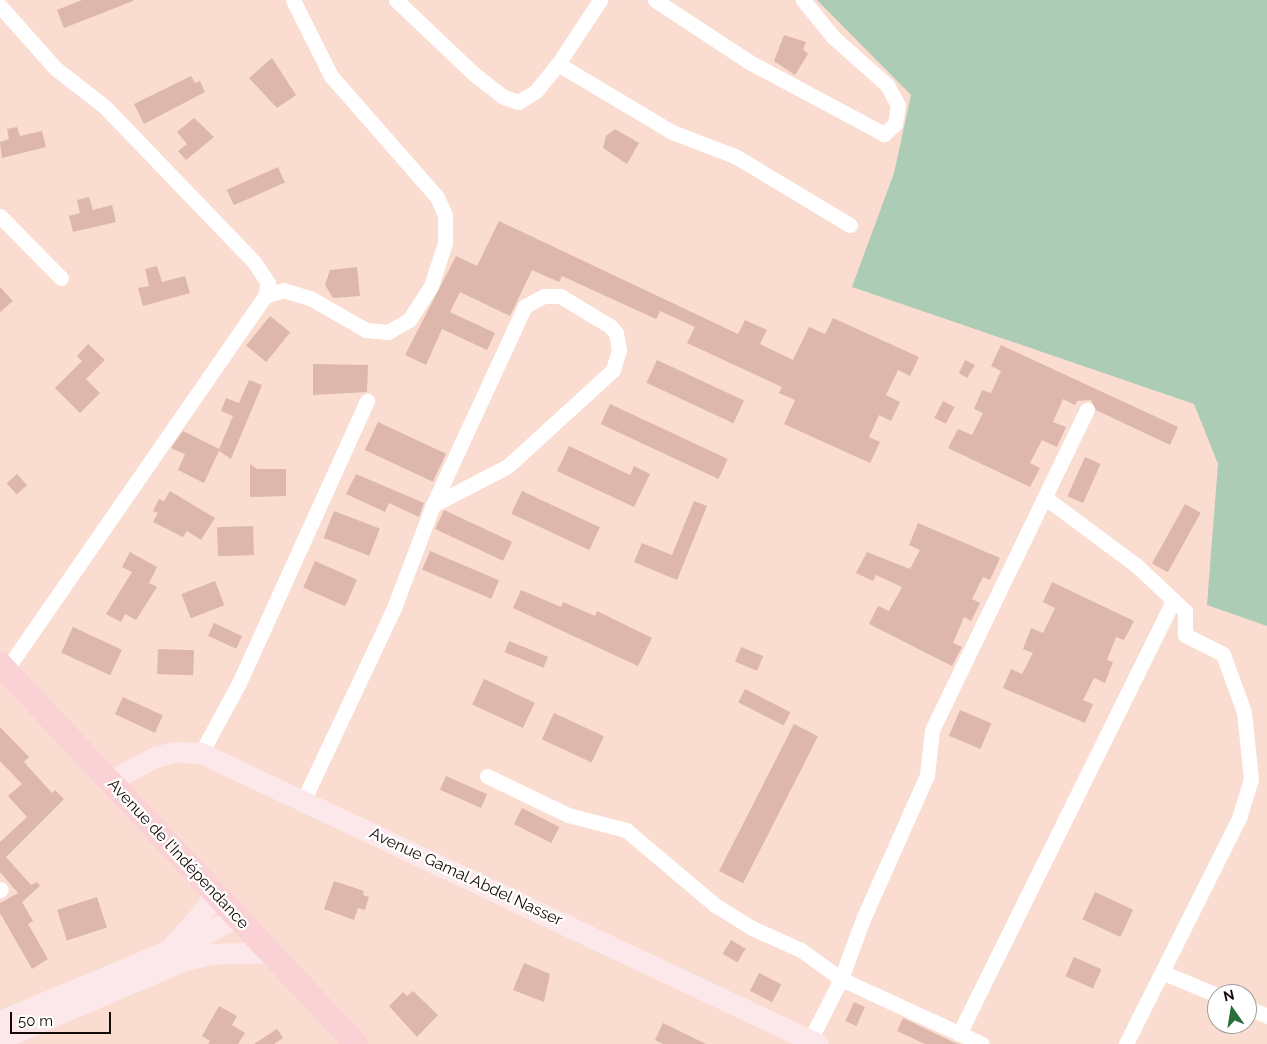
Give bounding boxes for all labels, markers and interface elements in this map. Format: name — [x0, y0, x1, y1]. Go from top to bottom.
street label: Avenue de l'Indépendance — [103, 775, 253, 933]
street label: Avenue Gamal Abdel Nasser — [366, 823, 566, 931]
north arrow — [1207, 984, 1257, 1034]
text: N — [1222, 986, 1236, 1004]
scale bar — [12, 1002, 114, 1034]
text: 50 m — [18, 1012, 53, 1030]

